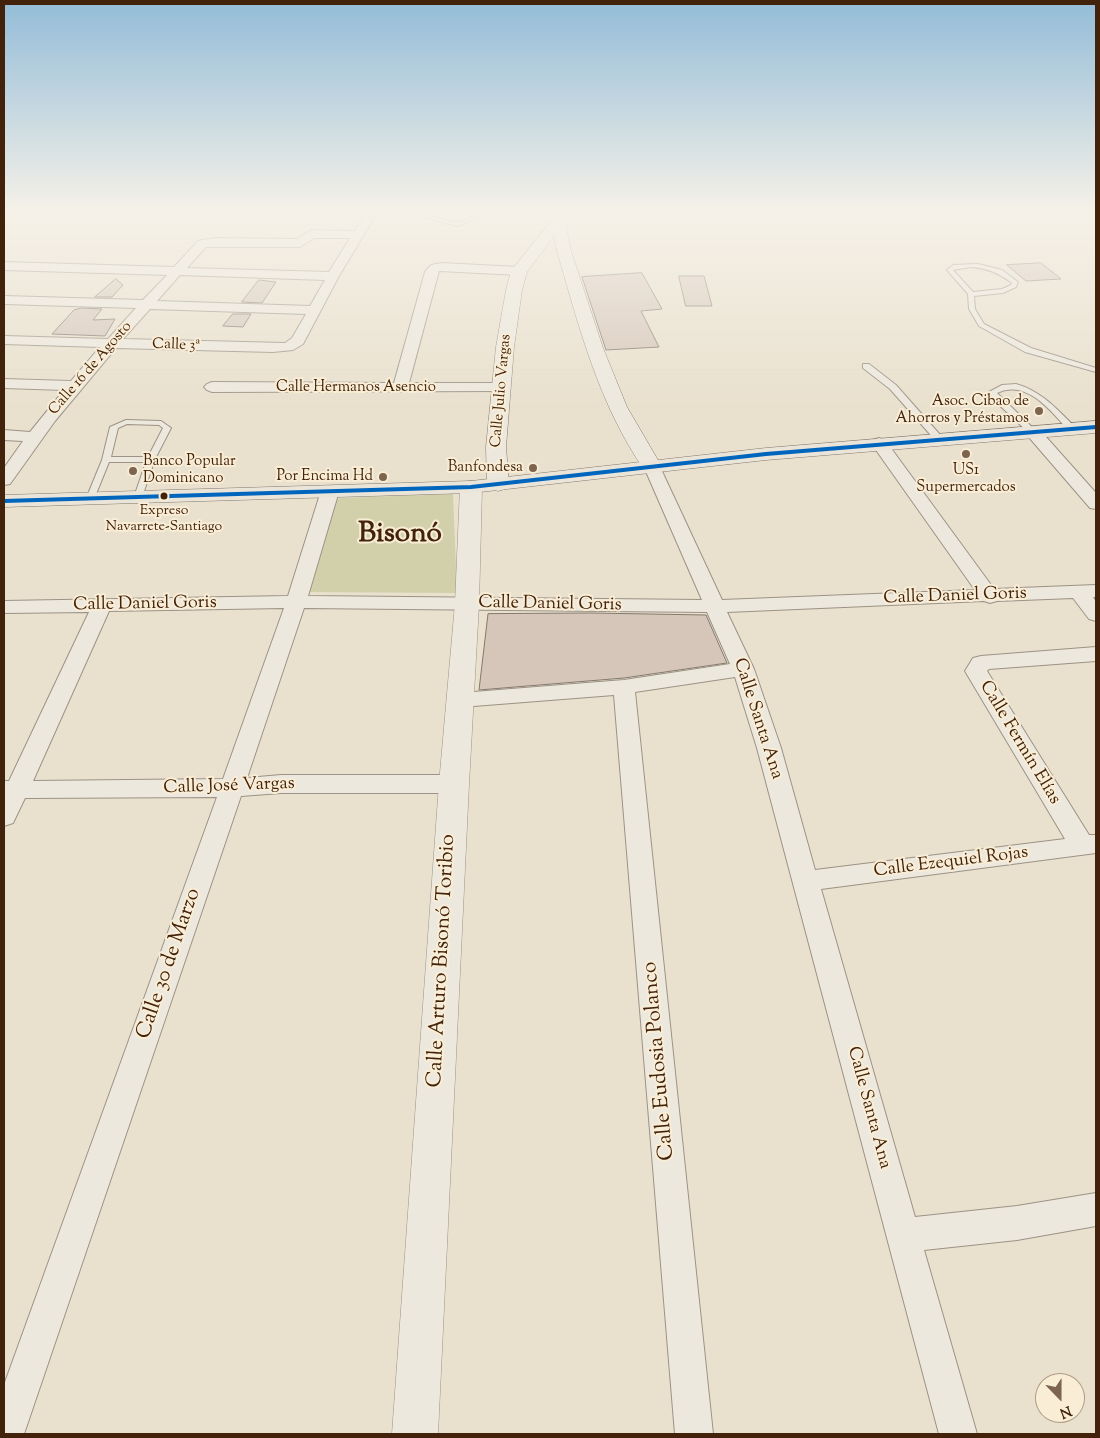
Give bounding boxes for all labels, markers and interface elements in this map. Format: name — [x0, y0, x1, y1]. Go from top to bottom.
street label: Calle 16 de Agosto — [45, 319, 137, 419]
street label: Calle Julio Vargas — [488, 334, 516, 448]
street label: Calle 3ª — [152, 336, 200, 356]
street label: Calle Hermanos Asencio — [276, 379, 436, 397]
place label: Asoc. Cibao de Ahorros y Préstamos — [896, 393, 1029, 428]
marker: Asoc. Cibao de Ahorros y Préstamos — [1033, 405, 1045, 417]
marker: US1 Supermercados — [960, 448, 972, 460]
place label: Banco Popular Dominicano — [143, 453, 236, 488]
place label: Banfondesa — [448, 459, 523, 477]
marker: Banfondesa — [527, 462, 539, 474]
place label: US1 Supermercados — [916, 462, 1016, 497]
marker: Banco Popular Dominicano — [127, 465, 139, 477]
place label: Por Encima Hd — [276, 468, 373, 486]
marker: Por Encima Hd — [377, 471, 389, 483]
marker: Expreso Navarrete-Santiago — [159, 491, 169, 501]
place label: Expreso Navarrete-Santiago — [106, 504, 222, 536]
district label: Bisonó — [358, 519, 442, 553]
street label: Calle Daniel Goris — [883, 584, 1027, 610]
street label: Calle Daniel Goris — [73, 593, 217, 617]
street label: Calle Daniel Goris — [478, 593, 622, 617]
street label: Calle Santa Ana — [727, 656, 787, 782]
street label: Calle Fermín Elías — [974, 677, 1064, 809]
street label: Calle José Vargas — [163, 774, 295, 800]
street label: Calle Arturo Bisonó Toribio — [424, 834, 462, 1088]
street label: Calle Ezequiel Rojas — [872, 843, 1030, 883]
street label: Calle 30 de Marzo — [132, 885, 208, 1043]
street label: Calle Eudosia Polanco — [639, 961, 681, 1161]
street label: Calle Santa Ana — [841, 1044, 895, 1172]
north arrow — [1035, 1373, 1085, 1423]
text: N — [1056, 1400, 1074, 1422]

